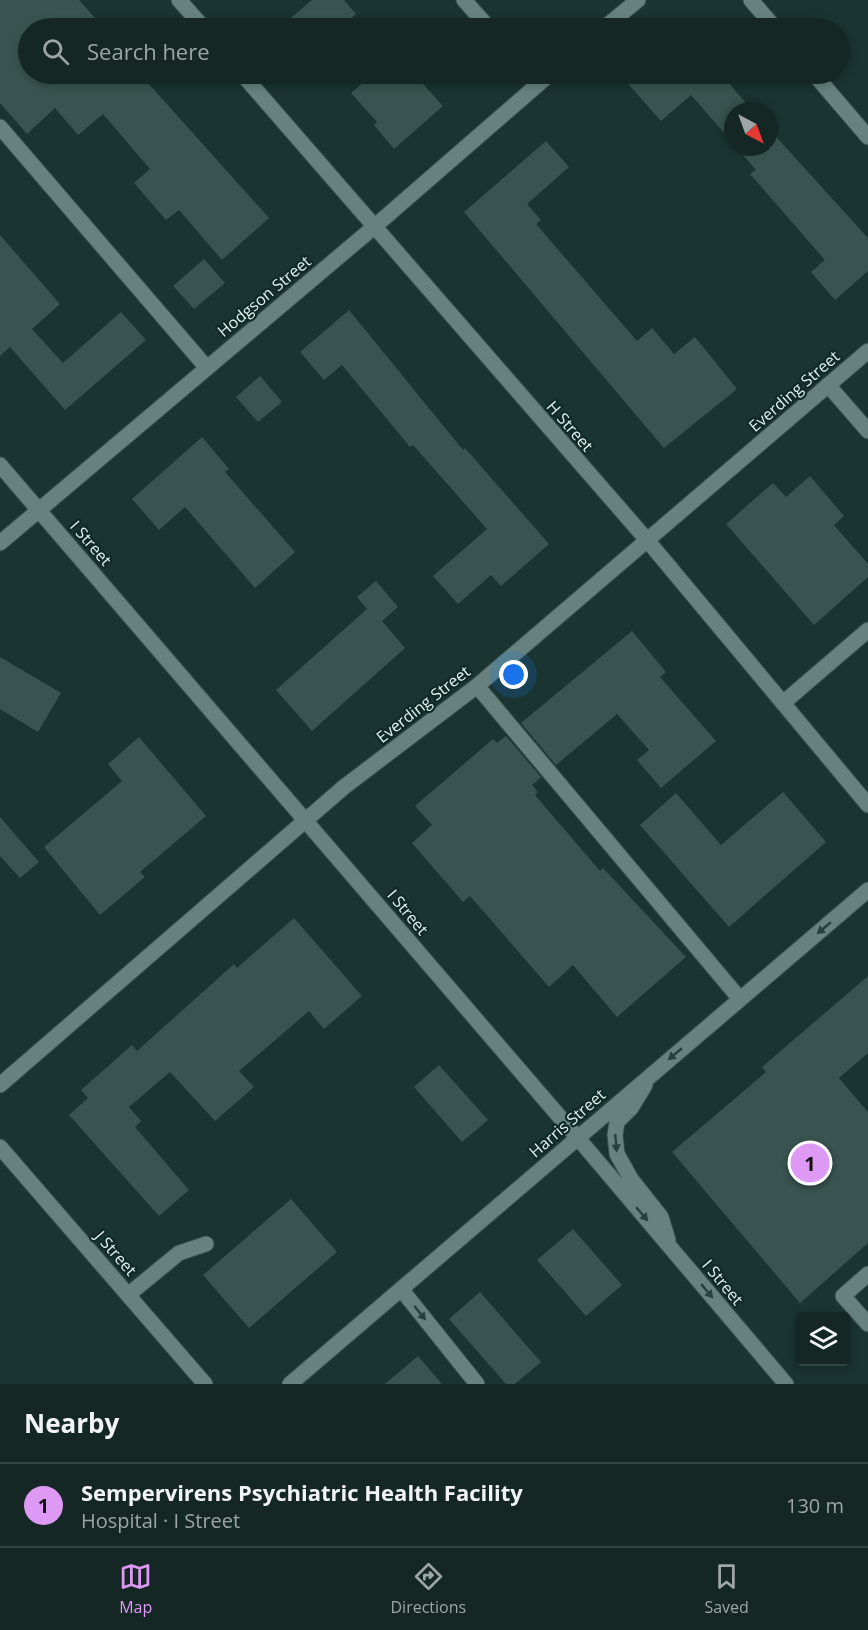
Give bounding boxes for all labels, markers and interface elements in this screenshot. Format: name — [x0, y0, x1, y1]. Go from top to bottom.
search box — [18, 18, 850, 84]
icon: search — [39, 35, 72, 68]
text: Search here — [87, 36, 210, 66]
north arrow — [724, 102, 778, 156]
street label: Hodgson Street — [213, 250, 316, 342]
street label: Everding Street — [744, 345, 844, 437]
street label: H Street — [542, 396, 598, 456]
street label: I Street — [65, 516, 117, 571]
street label: Everding Street — [371, 660, 475, 748]
your location — [499, 660, 528, 689]
street label: I Street — [382, 885, 434, 940]
one-way arrow — [816, 921, 831, 935]
one-way arrow — [667, 1048, 683, 1061]
street label: Harris Street — [524, 1084, 610, 1162]
one-way arrow — [611, 1134, 621, 1153]
pin: 1 — [790, 1140, 830, 1186]
one-way arrow — [635, 1206, 648, 1221]
street label: J Street — [89, 1224, 142, 1280]
street label: I Street — [697, 1255, 749, 1310]
one-way arrow — [700, 1283, 713, 1298]
one-way arrow — [414, 1305, 427, 1321]
map controls — [796, 1312, 850, 1366]
button: layers — [796, 1312, 850, 1366]
text: Nearby — [24, 1405, 119, 1441]
text: Sempervirens Psychiatric Health Facility — [81, 1477, 523, 1507]
text: 1 — [38, 1492, 49, 1519]
text: 130 m — [786, 1492, 844, 1519]
text: Hospital · I Street — [81, 1507, 240, 1534]
tab: Map — [119, 1560, 152, 1618]
tab: Directions — [391, 1560, 466, 1618]
tab: Saved — [704, 1560, 749, 1618]

